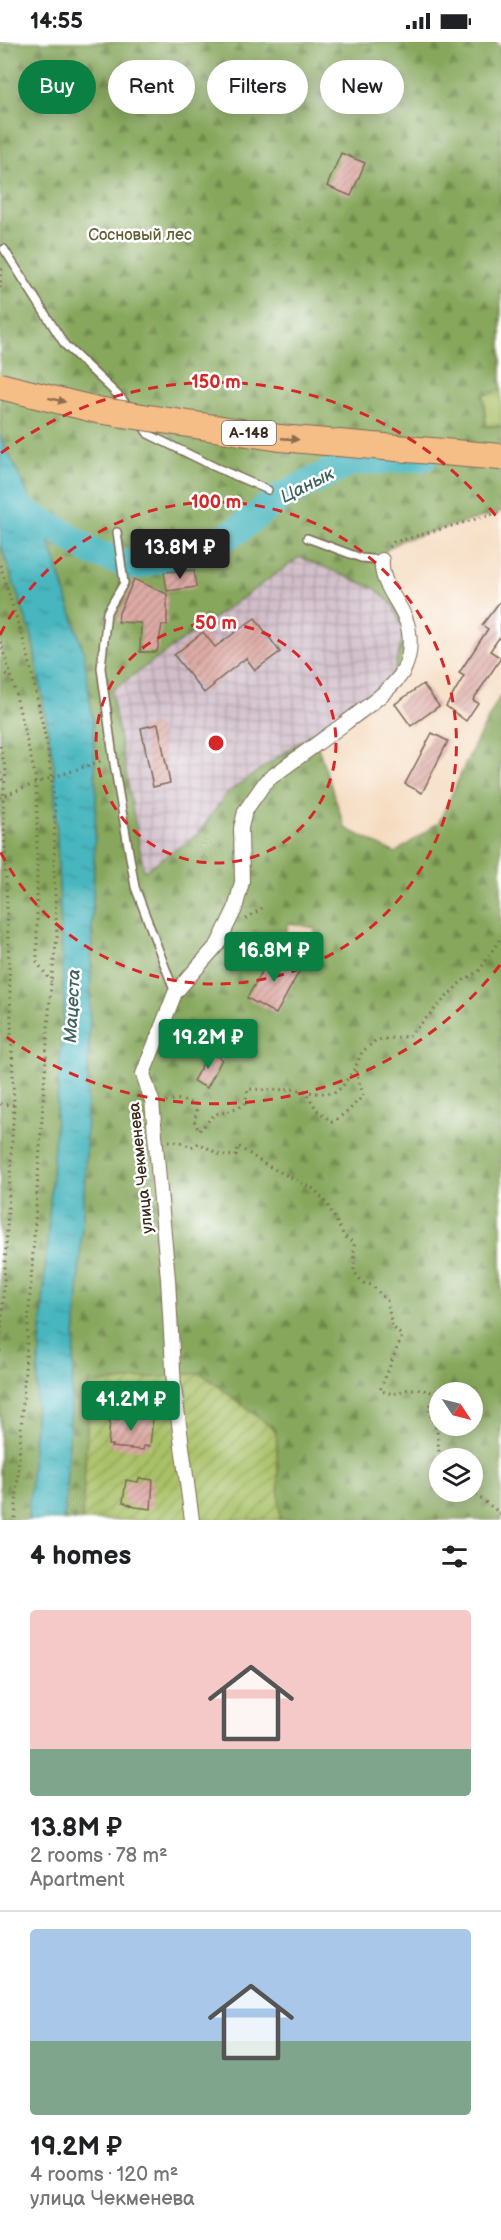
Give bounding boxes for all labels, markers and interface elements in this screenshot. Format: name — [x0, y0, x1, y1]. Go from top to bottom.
text: 14:55 — [30, 8, 83, 35]
chip: Buy — [18, 60, 96, 114]
chip: Rent — [108, 60, 195, 114]
chip: Filters — [207, 60, 308, 114]
chip: New — [320, 60, 404, 114]
park label: Сосновый лес — [88, 226, 192, 245]
text: 150 m — [191, 372, 241, 393]
one-way arrow — [48, 396, 66, 405]
road number: А-148 — [222, 421, 276, 445]
one-way arrow — [281, 434, 300, 444]
water label: Цанык — [277, 463, 338, 508]
text: 100 m — [191, 492, 241, 513]
pin: 13.8M ₽ — [125, 529, 235, 580]
text: 13.8M ₽ — [145, 536, 215, 560]
text: 50 m — [195, 613, 237, 634]
centre of rings — [206, 733, 226, 753]
pin: 16.8M ₽ — [219, 932, 329, 983]
text: 16.8M ₽ — [238, 939, 310, 963]
water label: Мацеста — [60, 968, 85, 1044]
pin: 19.2M ₽ — [153, 1019, 263, 1070]
text: 19.2M ₽ — [173, 1026, 243, 1050]
street label: улица Чекменева — [125, 1101, 158, 1234]
pin: 41.2M ₽ — [76, 1381, 186, 1432]
north arrow — [429, 1382, 483, 1436]
map controls — [429, 1382, 483, 1502]
text: 41.2M ₽ — [96, 1388, 166, 1412]
button: layers — [429, 1448, 483, 1502]
icon: filters — [438, 1540, 471, 1573]
text: 4 homes — [30, 1541, 131, 1572]
icon: home — [197, 1649, 305, 1757]
text: 13.8M ₽ — [30, 1813, 122, 1844]
text: 2 rooms · 78 m² — [30, 1844, 168, 1868]
text: Apartment — [30, 1868, 125, 1892]
icon: home — [197, 1968, 305, 2076]
text: 19.2M ₽ — [30, 2132, 122, 2163]
text: 4 rooms · 120 m² — [30, 2163, 179, 2187]
text: улица Чекменева — [30, 2187, 195, 2211]

